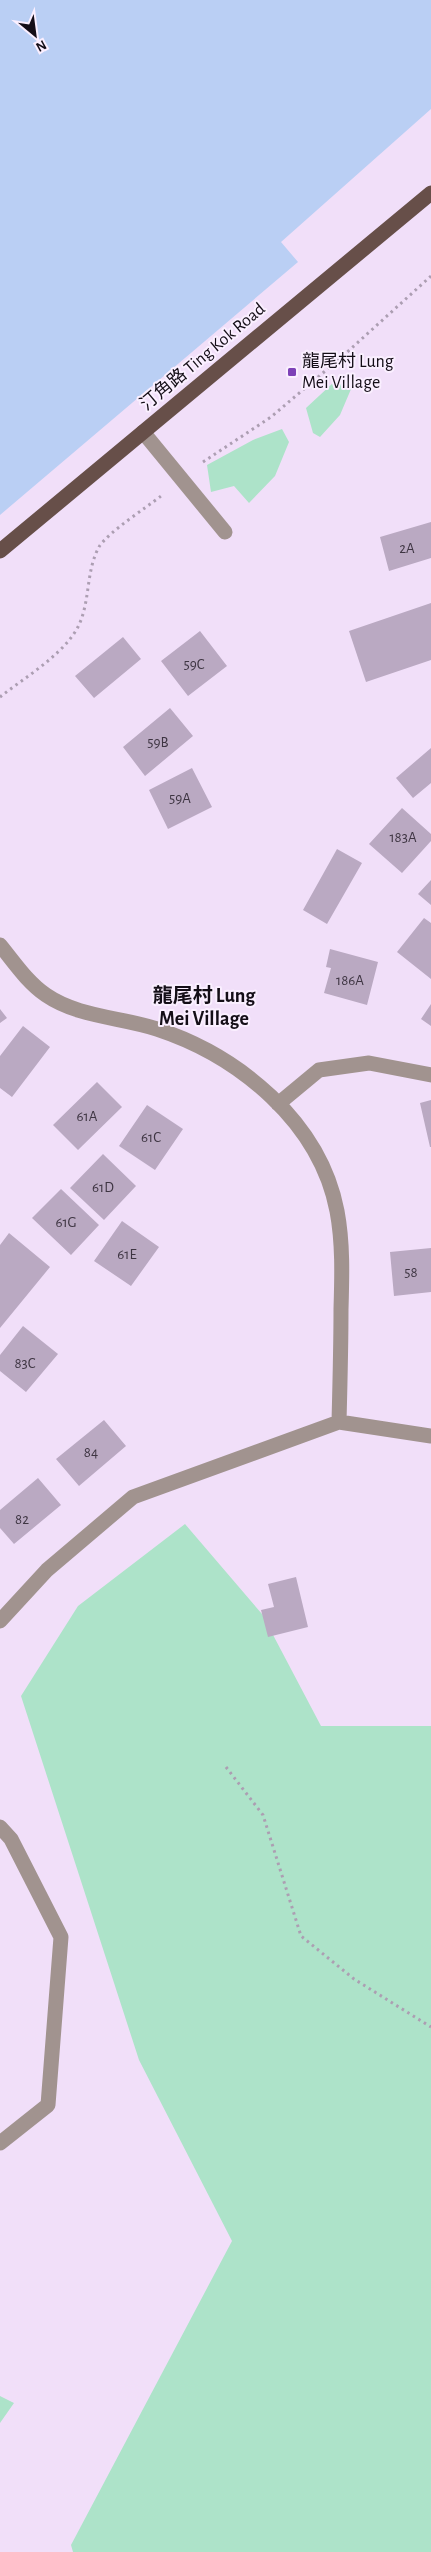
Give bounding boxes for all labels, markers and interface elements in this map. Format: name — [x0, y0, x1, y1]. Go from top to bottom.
north arrow — [10, 10, 60, 60]
text: N — [33, 37, 48, 54]
street label: 汀角路 Ting Kok Road — [136, 298, 269, 414]
place label: 龍尾村 Lung Mei Village — [302, 351, 394, 392]
marker: 龍尾村 Lung Mei Village — [286, 366, 298, 378]
house number: 2A — [399, 541, 415, 556]
house number: 59C — [183, 657, 205, 672]
house number: 59B — [147, 735, 169, 750]
house number: 59A — [169, 791, 191, 806]
house number: 183A — [389, 830, 417, 845]
house number: 186A — [336, 973, 364, 988]
district label: 龍尾村 Lung Mei Village — [153, 984, 256, 1029]
house number: 61A — [77, 1109, 98, 1124]
house number: 61C — [141, 1130, 161, 1145]
house number: 61D — [92, 1180, 114, 1195]
house number: 61G — [55, 1215, 77, 1230]
house number: 61E — [117, 1247, 137, 1262]
house number: 58 — [404, 1265, 418, 1280]
house number: 83C — [14, 1356, 36, 1371]
house number: 84 — [84, 1445, 98, 1460]
house number: 82 — [15, 1512, 29, 1527]

